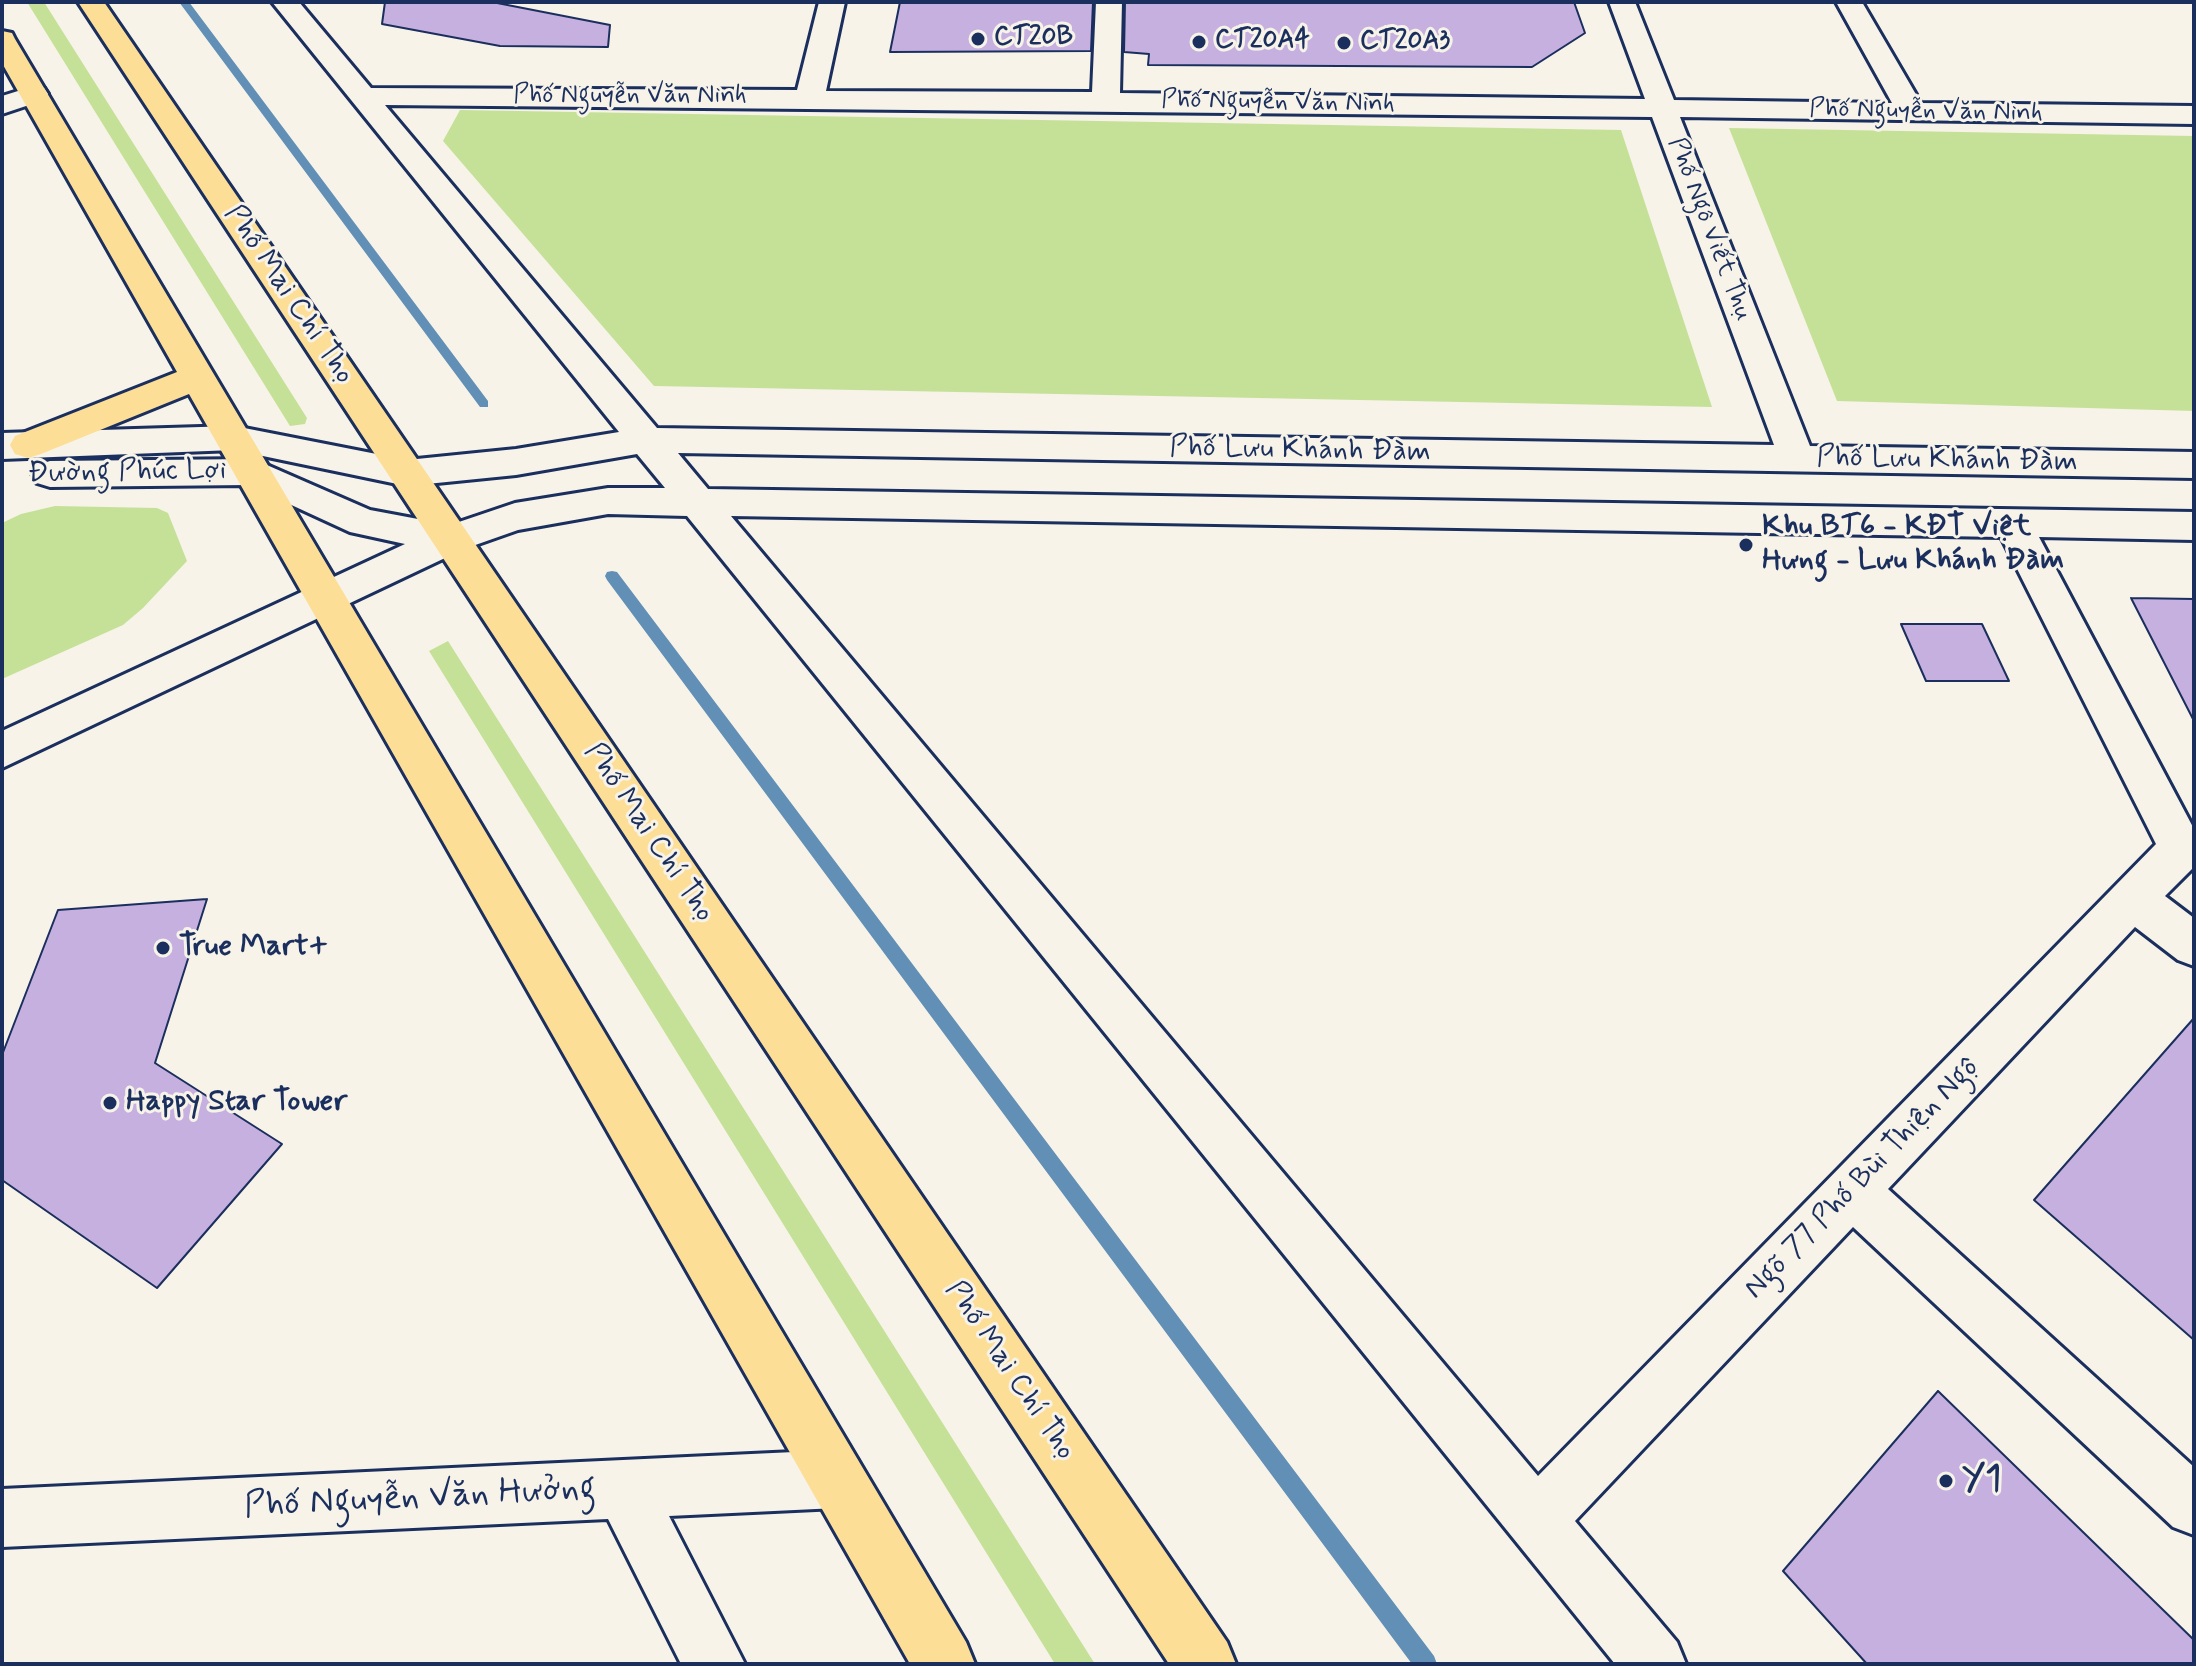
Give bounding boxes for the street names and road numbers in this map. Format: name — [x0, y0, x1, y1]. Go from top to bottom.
street label: Phố Nguyễn Văn Ninh — [513, 81, 747, 113]
street label: Phố Nguyễn Văn Ninh — [1161, 85, 1395, 121]
street label: Phố Nguyễn Văn Ninh — [1809, 94, 2043, 130]
street label: Phố Ngô Viết Thụ — [1659, 133, 1759, 327]
street label: Phố Mai Chí Thọ — [215, 199, 361, 391]
street label: Phố Lưu Khánh Đàm — [1169, 431, 1431, 471]
street label: Phố Lưu Khánh Đàm — [1816, 441, 2078, 481]
street label: Đường Phúc Lợi — [27, 453, 227, 493]
street label: Phố Mai Chí Thọ — [575, 737, 721, 929]
street label: Ngõ 77 Phố Bùi Thiện Ngộ — [1738, 1050, 1988, 1308]
street label: Phố Mai Chí Thọ — [936, 1275, 1082, 1467]
street label: Phố Nguyễn Văn Hưởng — [243, 1468, 597, 1530]

